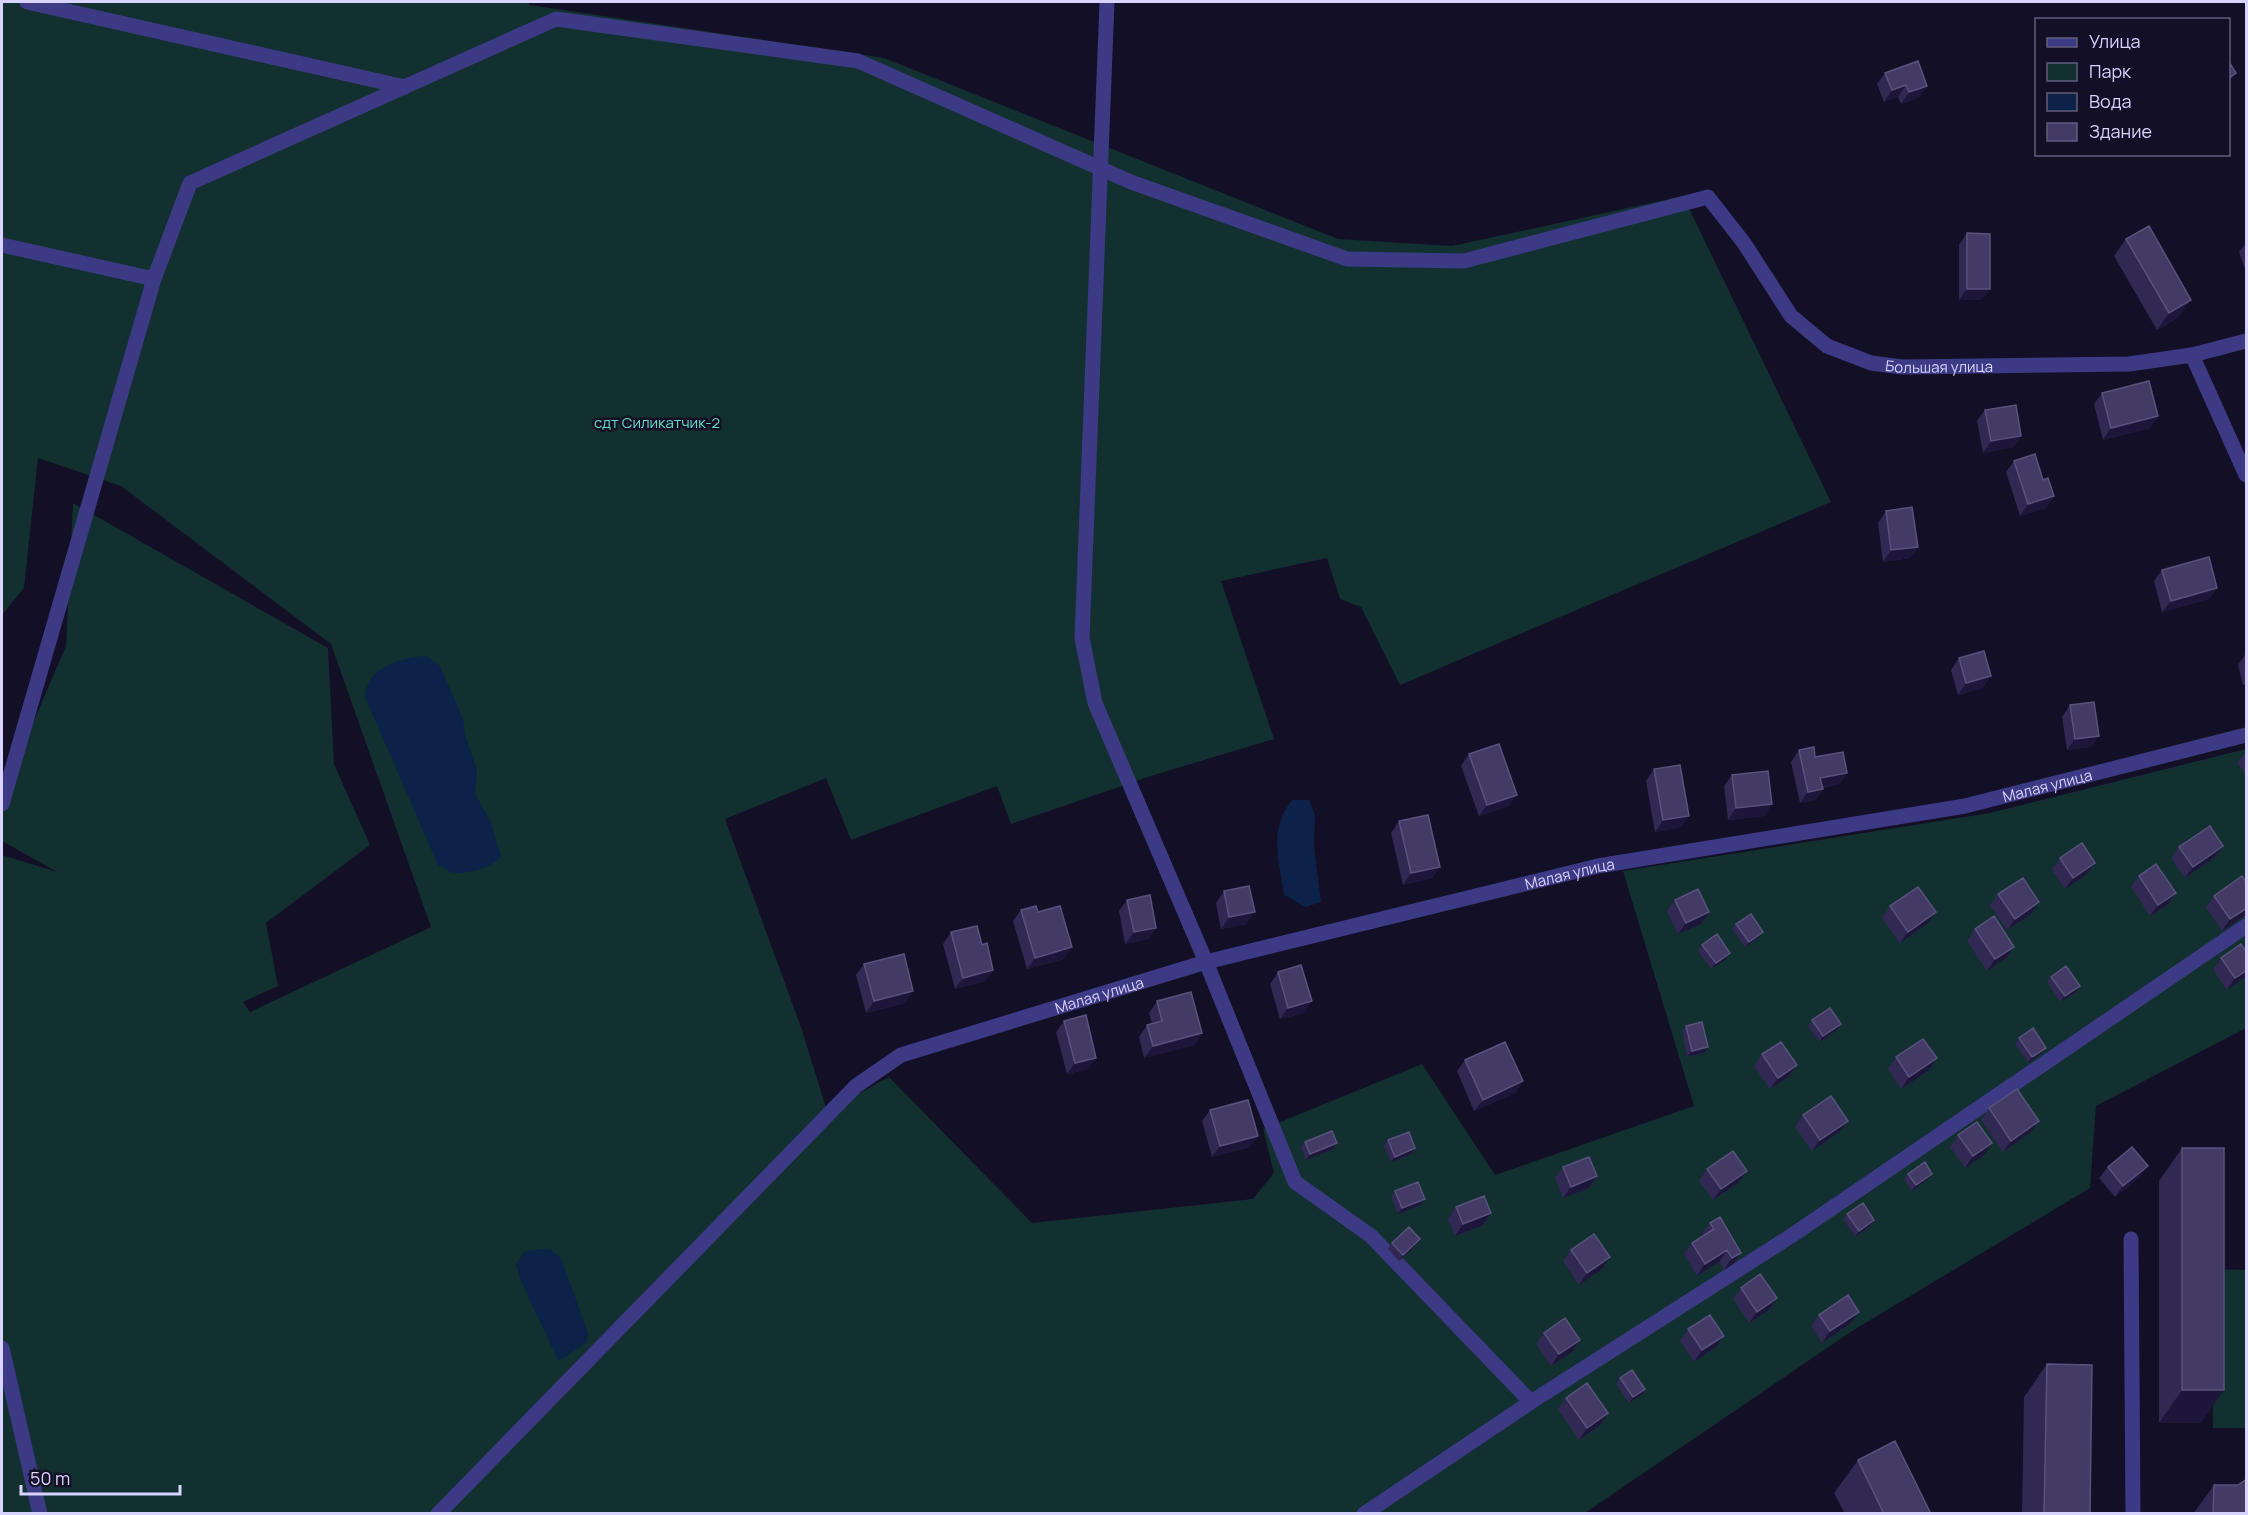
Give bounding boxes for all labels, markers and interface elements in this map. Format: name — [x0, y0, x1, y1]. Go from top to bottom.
legend — [2035, 18, 2230, 156]
text: Улица — [2089, 29, 2141, 53]
text: Парк — [2089, 59, 2132, 83]
text: Вода — [2089, 89, 2131, 113]
text: Здание — [2089, 119, 2152, 143]
street label: Большая улица — [1884, 354, 1993, 378]
park label: сдт Силикатчик-2 — [594, 412, 720, 433]
street label: Малая улица — [2000, 764, 2094, 807]
street label: Малая улица — [1522, 853, 1616, 894]
street label: Малая улица — [1052, 971, 1146, 1018]
scale bar — [21, 1458, 180, 1496]
text: 50 m — [30, 1466, 70, 1490]

